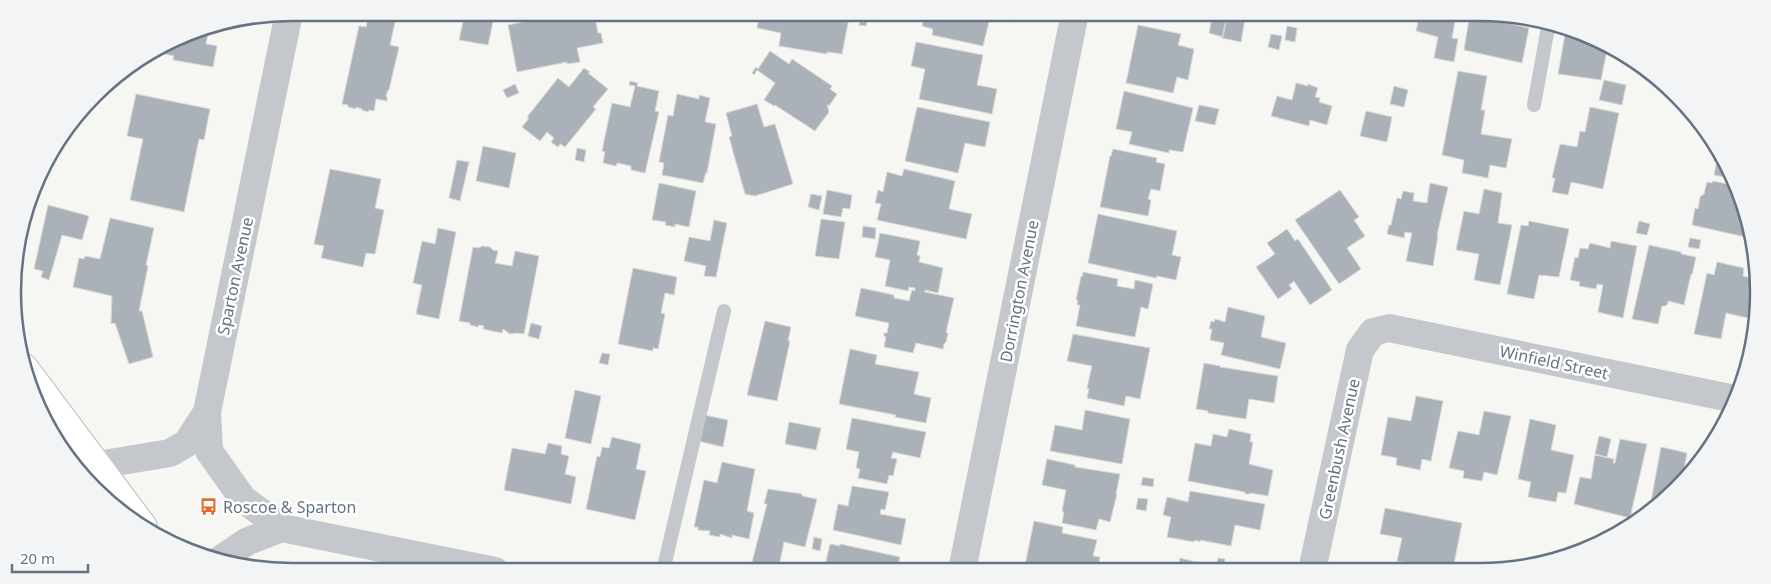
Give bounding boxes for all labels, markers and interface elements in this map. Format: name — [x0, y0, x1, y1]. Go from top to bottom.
street label: Sparton Avenue — [212, 215, 258, 337]
street label: Dorrington Avenue — [994, 218, 1044, 364]
street label: Winfield Street — [1498, 340, 1610, 384]
street label: Greenbush Avenue — [1313, 377, 1365, 521]
place label: Roscoe & Sparton — [223, 496, 356, 518]
bus stop icon: Roscoe & Sparton — [199, 497, 219, 517]
scale bar — [12, 542, 89, 574]
text: 20 m — [20, 548, 55, 568]

